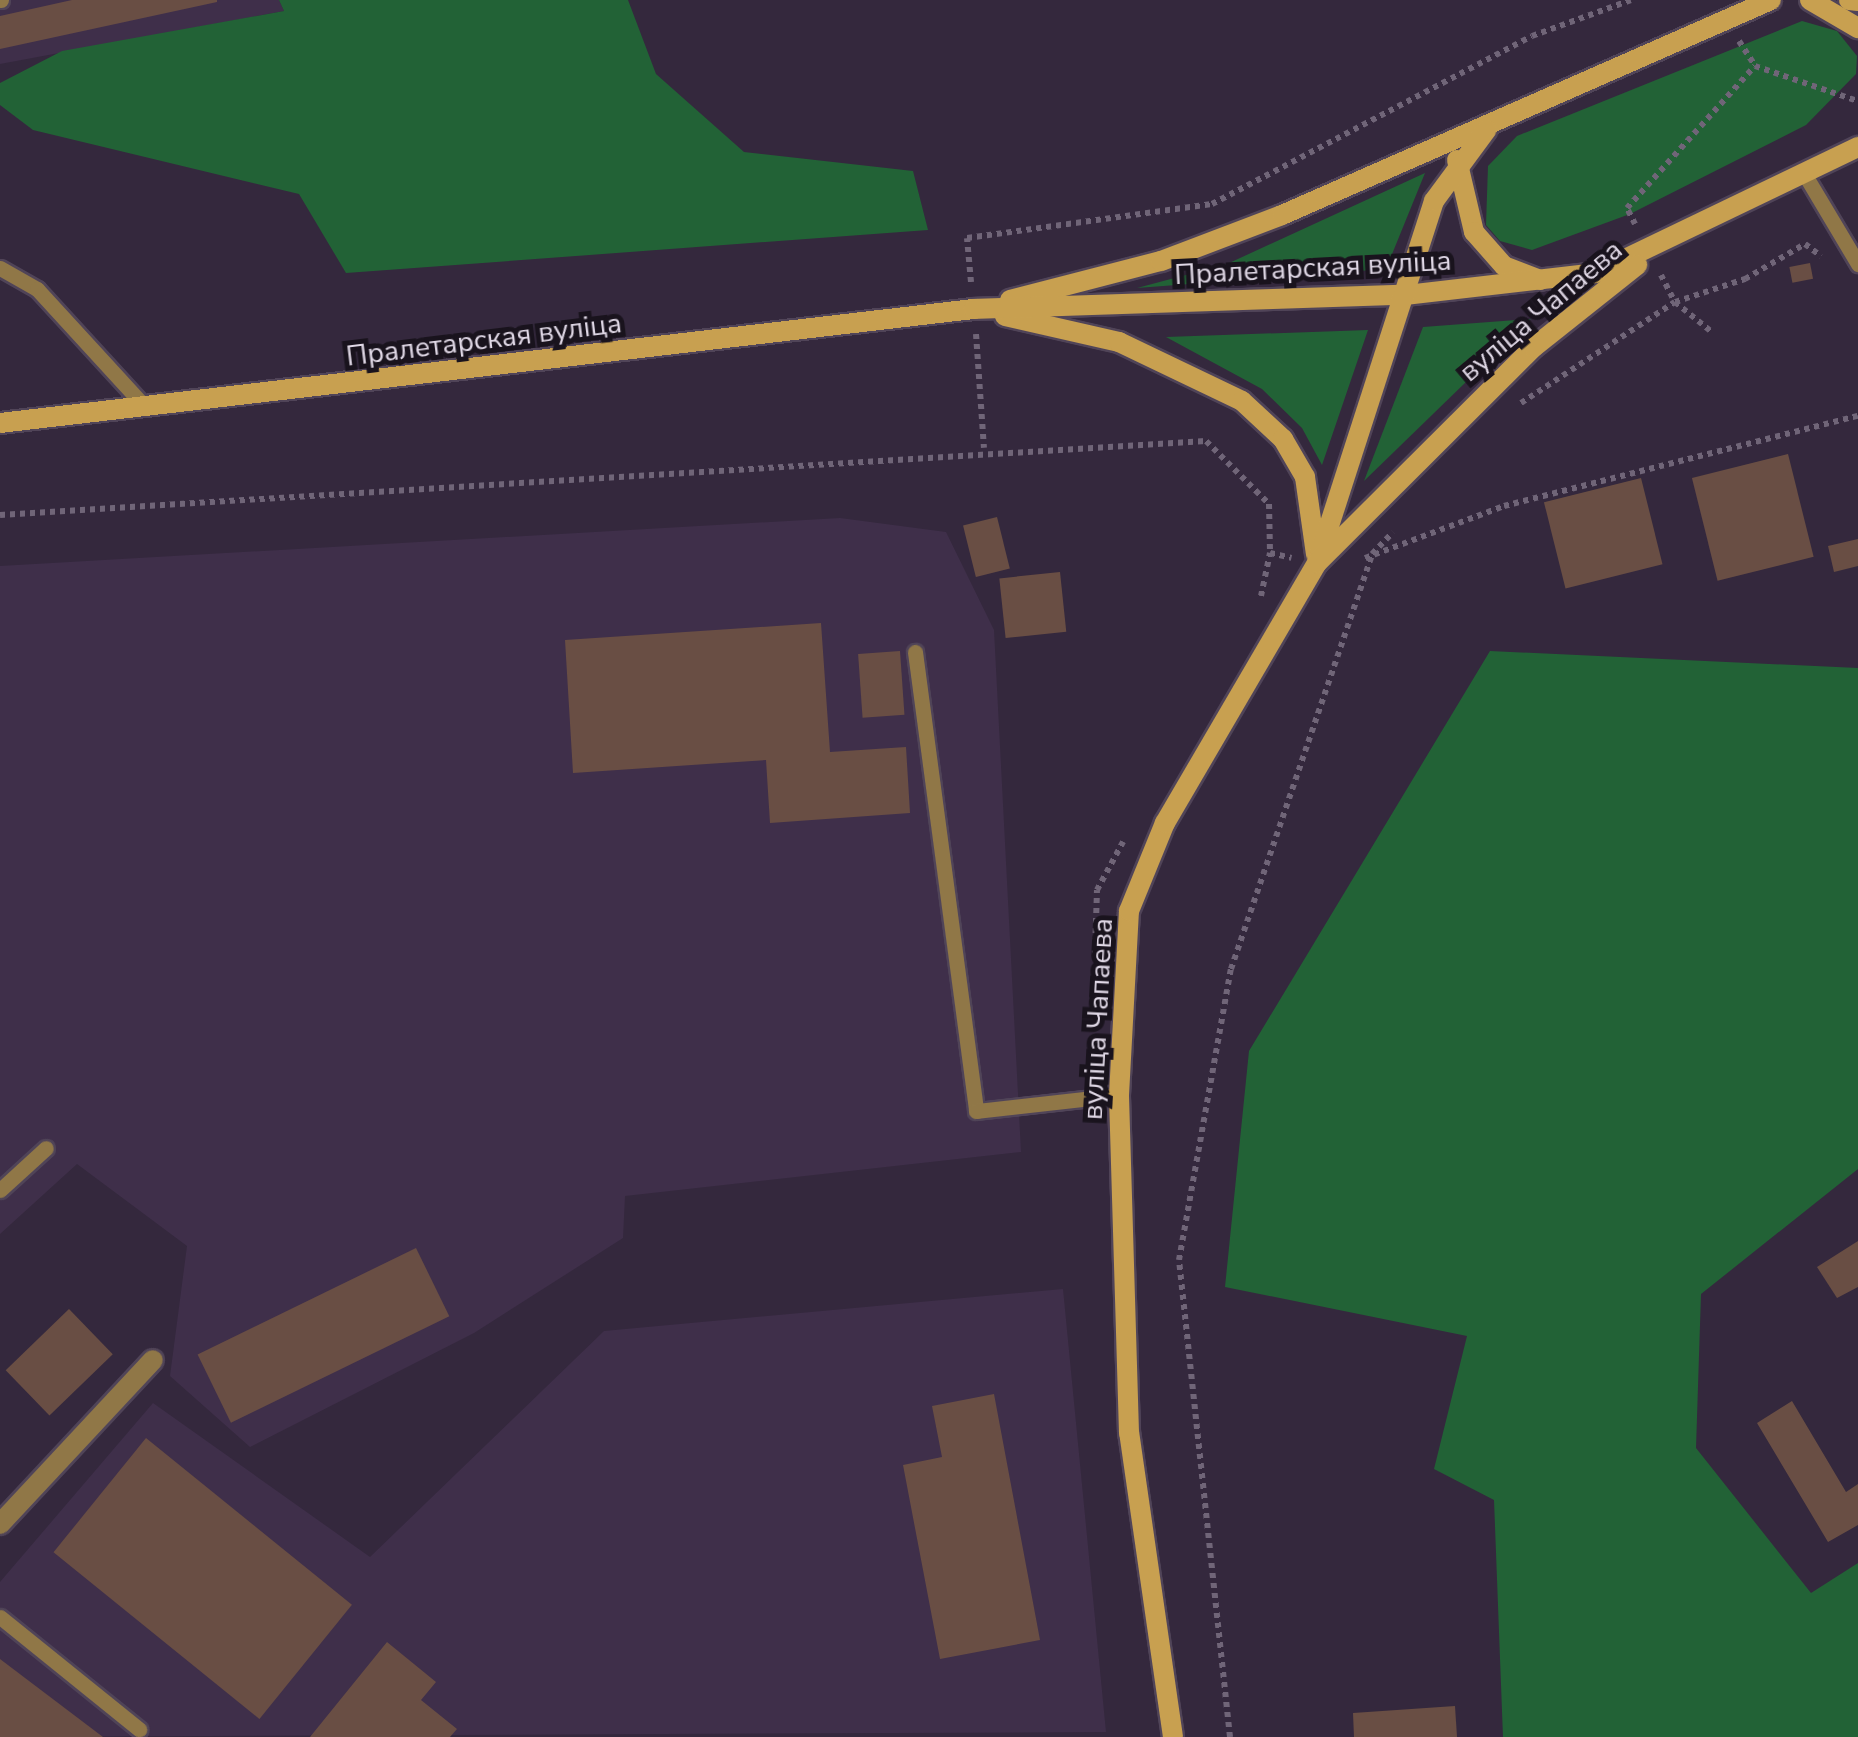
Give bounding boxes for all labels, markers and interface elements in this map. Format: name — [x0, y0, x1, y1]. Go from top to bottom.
street label: вуліца Чапаева — [1453, 233, 1629, 389]
street label: Пралетарская вуліца — [1174, 244, 1452, 292]
street label: Пралетарская вуліца — [344, 306, 624, 374]
street label: вуліца Чапаева — [1076, 917, 1120, 1121]

